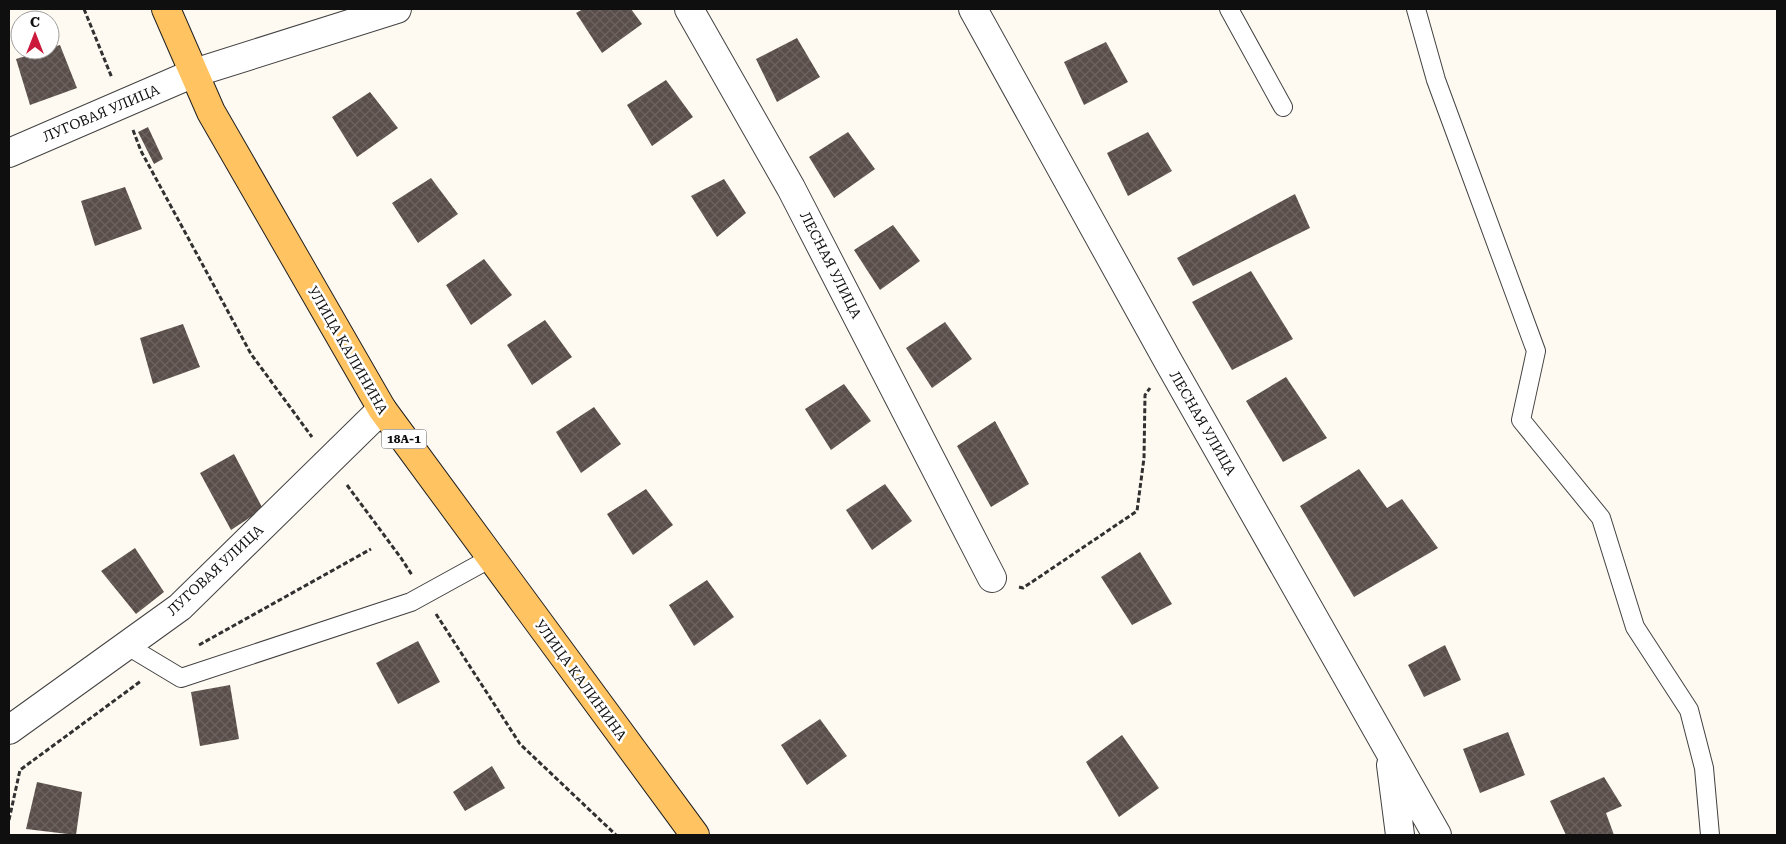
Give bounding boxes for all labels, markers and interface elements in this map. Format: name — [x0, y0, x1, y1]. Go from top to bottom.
north arrow — [10, 10, 60, 60]
text: С — [30, 14, 40, 30]
street label: ЛУГОВАЯ УЛИЦА — [40, 81, 162, 145]
street label: ЛЕСНАЯ УЛИЦА — [797, 209, 865, 321]
street label: УЛИЦА КАЛИНИНА — [305, 283, 391, 417]
street label: ЛЕСНАЯ УЛИЦА — [1167, 368, 1239, 478]
road number: 18А-1 — [382, 429, 426, 448]
street label: ЛУГОВАЯ УЛИЦА — [164, 521, 266, 619]
street label: УЛИЦА КАЛИНИНА — [532, 617, 630, 744]

